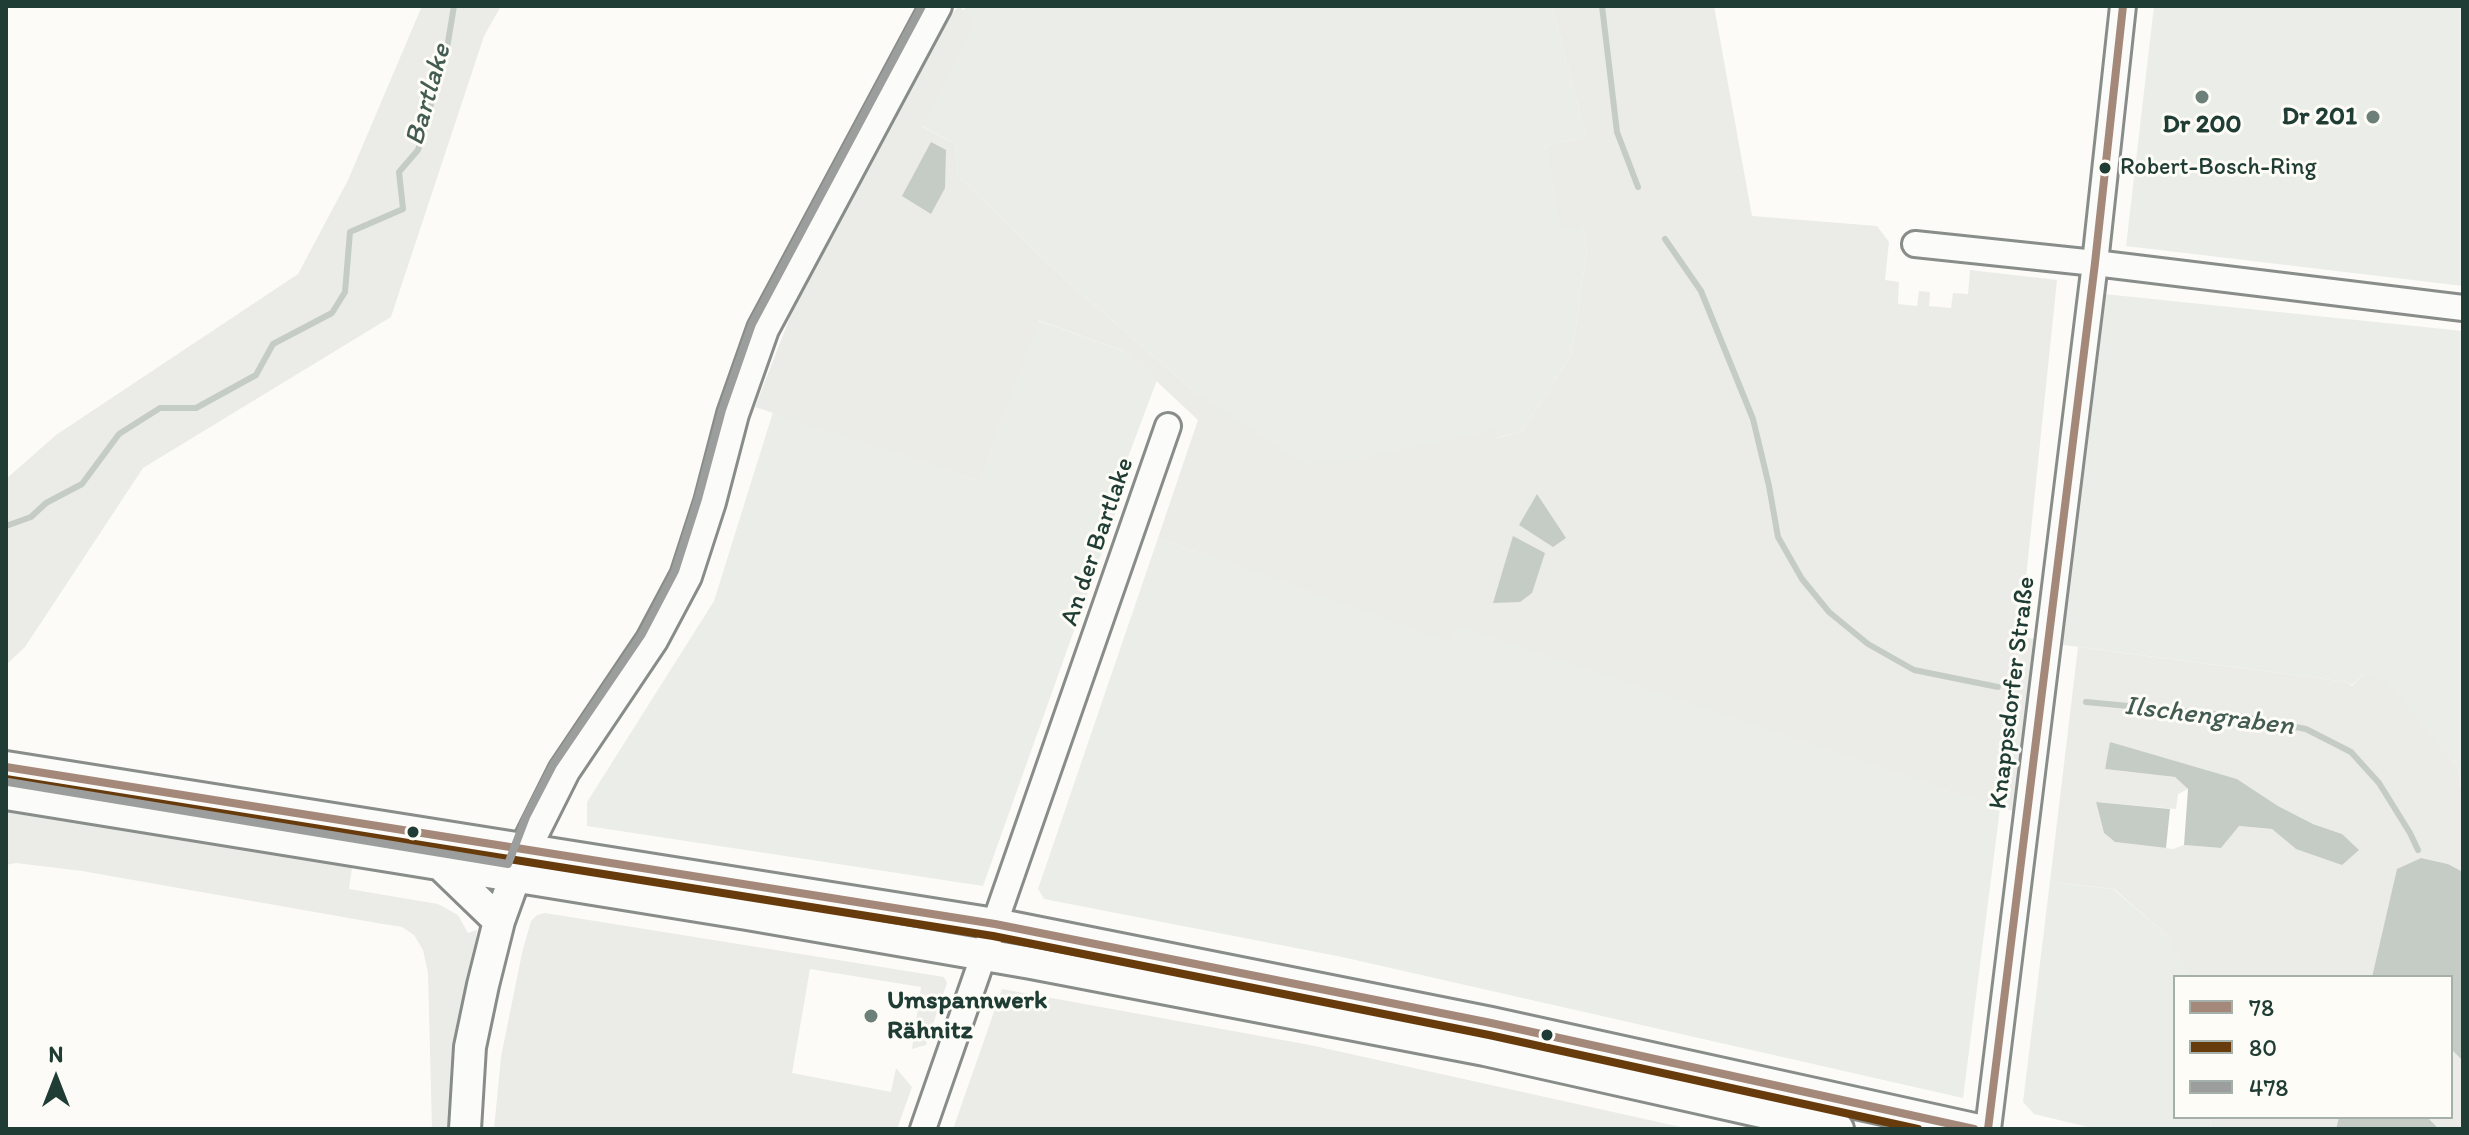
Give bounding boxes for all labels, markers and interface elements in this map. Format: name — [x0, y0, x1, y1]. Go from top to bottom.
water label: Bartlake — [399, 40, 459, 150]
marker: Dr 200 — [2193, 88, 2211, 106]
place label: Dr 201 — [2282, 101, 2357, 133]
marker: Dr 201 — [2364, 108, 2382, 126]
place label: Dr 200 — [2162, 109, 2242, 141]
place label: Robert-Bosch-Ring — [2120, 154, 2317, 182]
marker: Robert-Bosch-Ring — [2097, 160, 2113, 176]
street label: An der Bartlake — [1055, 454, 1141, 630]
street label: Knappsdorfer Straße — [1983, 575, 2043, 811]
water label: Ilschengraben — [2122, 690, 2296, 744]
unlabelled marker — [405, 824, 421, 840]
legend — [2173, 975, 2453, 1119]
place label: Umspannwerk Rähnitz — [887, 985, 1047, 1046]
text: 78 — [2249, 993, 2274, 1022]
marker: Umspannwerk Rähnitz — [862, 1007, 880, 1025]
unlabelled marker — [1539, 1027, 1555, 1043]
text: 80 — [2249, 1033, 2277, 1062]
north arrow — [16, 1039, 96, 1119]
text: N — [49, 1041, 63, 1068]
text: 478 — [2249, 1073, 2288, 1102]

